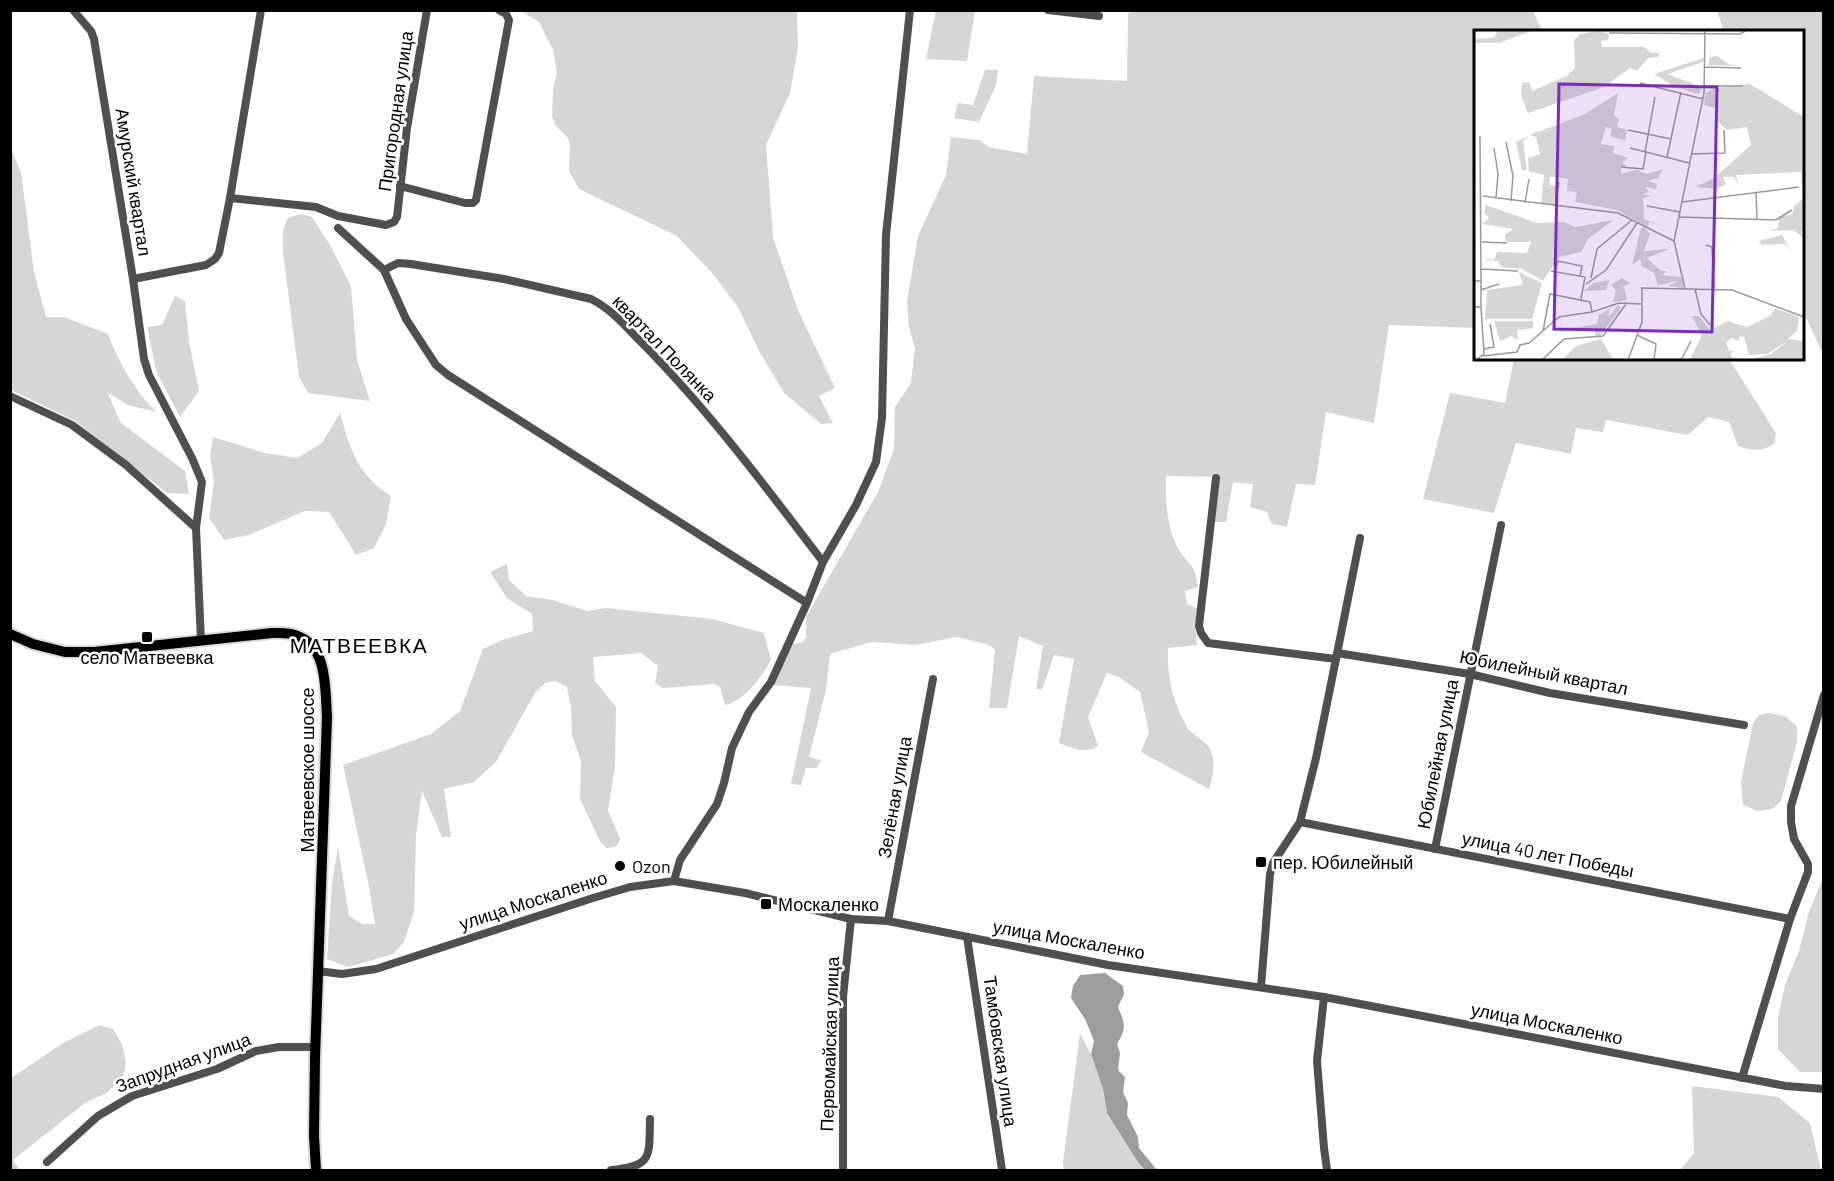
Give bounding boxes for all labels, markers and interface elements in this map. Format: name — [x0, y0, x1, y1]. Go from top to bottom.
street label: Пригородная улица — [373, 28, 417, 193]
inset map — [1474, 30, 1804, 360]
street label: Амурский квартал — [111, 106, 157, 258]
street label: квартал Полянка — [608, 290, 722, 407]
marker: село Матвеевка — [140, 630, 154, 644]
district label: МАТВЕЕВКА — [290, 632, 428, 657]
street label: Юбилейный квартал — [1458, 645, 1630, 699]
place label: село Матвеевка — [80, 646, 214, 668]
street label: Юбилейная улица — [1412, 676, 1462, 831]
street label: Матвеевское шоссе — [296, 688, 318, 852]
street label: Зелёная улица — [872, 733, 916, 860]
street label: улица 40 лет Победы — [1460, 827, 1636, 881]
place label: пер. Юбилейный — [1273, 851, 1413, 873]
place label: Ozon — [632, 855, 671, 877]
marker: пер. Юбилейный — [1254, 855, 1268, 869]
marker: Ozon — [613, 859, 627, 873]
street label: улица Москаленко — [456, 866, 610, 934]
place label: Москаленко — [778, 893, 879, 915]
marker: Москаленко — [759, 897, 773, 911]
street label: улица Москаленко — [991, 915, 1147, 963]
street label: Первомайская улица — [815, 955, 843, 1132]
street label: Тамбовская улица — [980, 974, 1023, 1129]
street label: улица Москаленко — [1469, 997, 1625, 1049]
street label: Запрудная улица — [112, 1027, 254, 1097]

